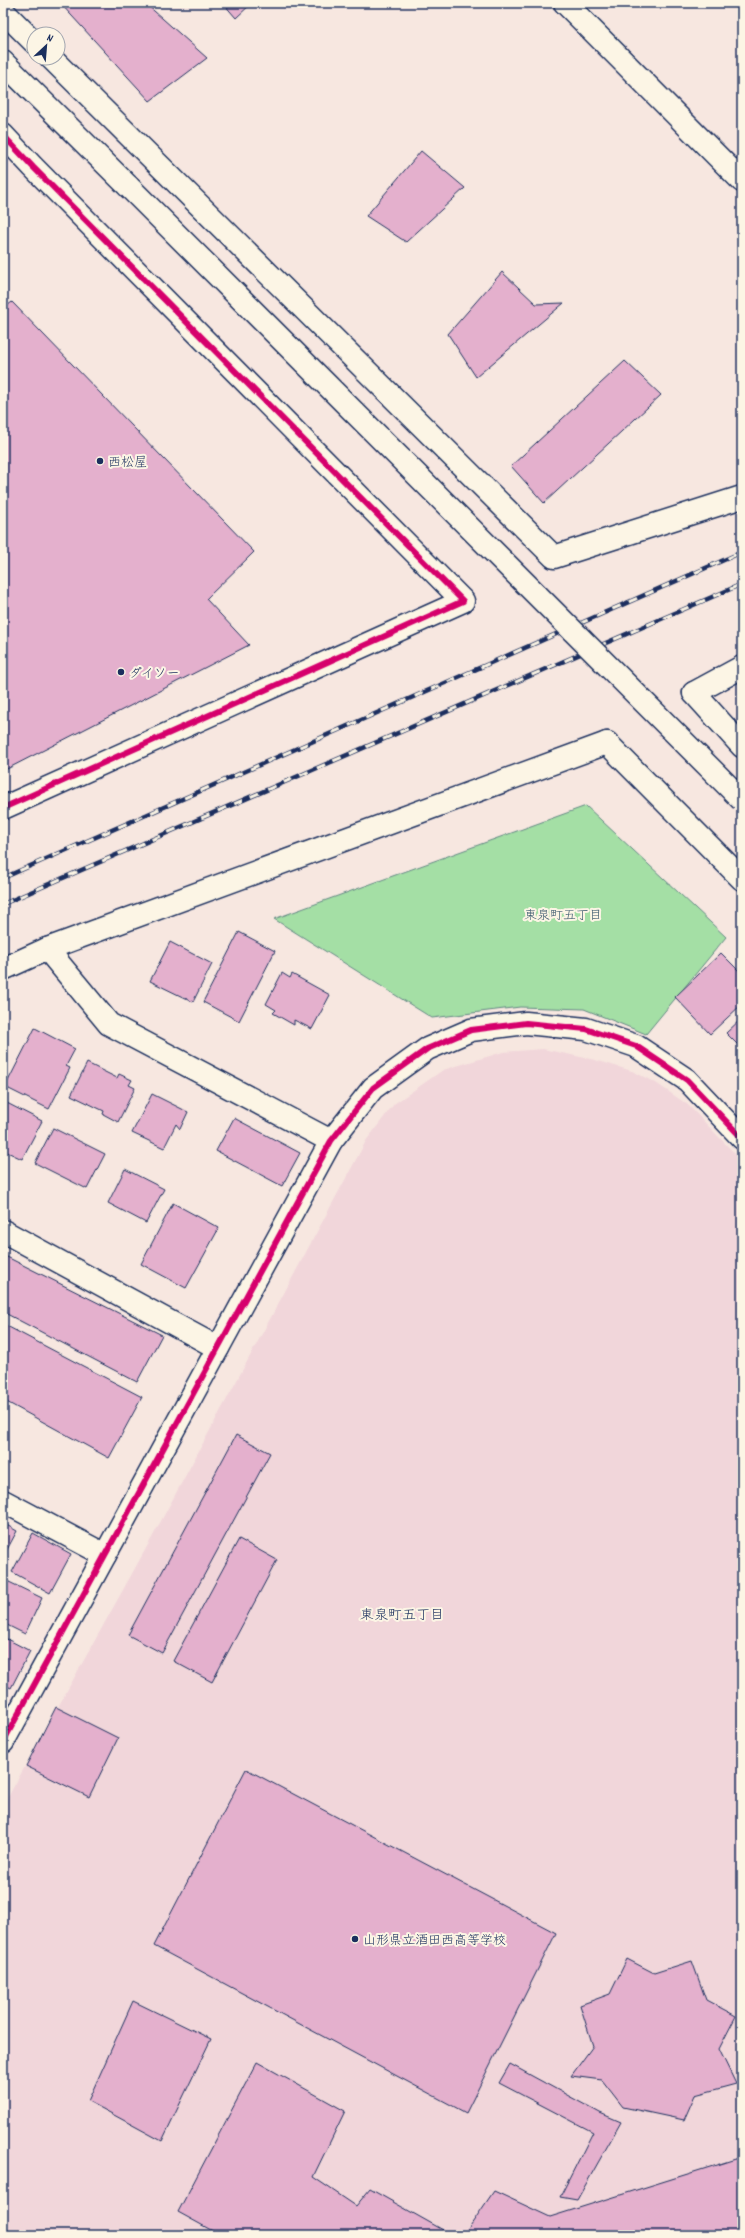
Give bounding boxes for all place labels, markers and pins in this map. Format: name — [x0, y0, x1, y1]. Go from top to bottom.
place label: 西松屋 — [108, 454, 147, 473]
marker: 西松屋 — [95, 456, 105, 466]
place label: ダイソー — [129, 665, 180, 684]
marker: ダイソー — [116, 667, 126, 677]
place label: 山形県立酒田西高等学校 — [363, 1932, 506, 1951]
marker: 山形県立酒田西高等学校 — [350, 1934, 360, 1944]

